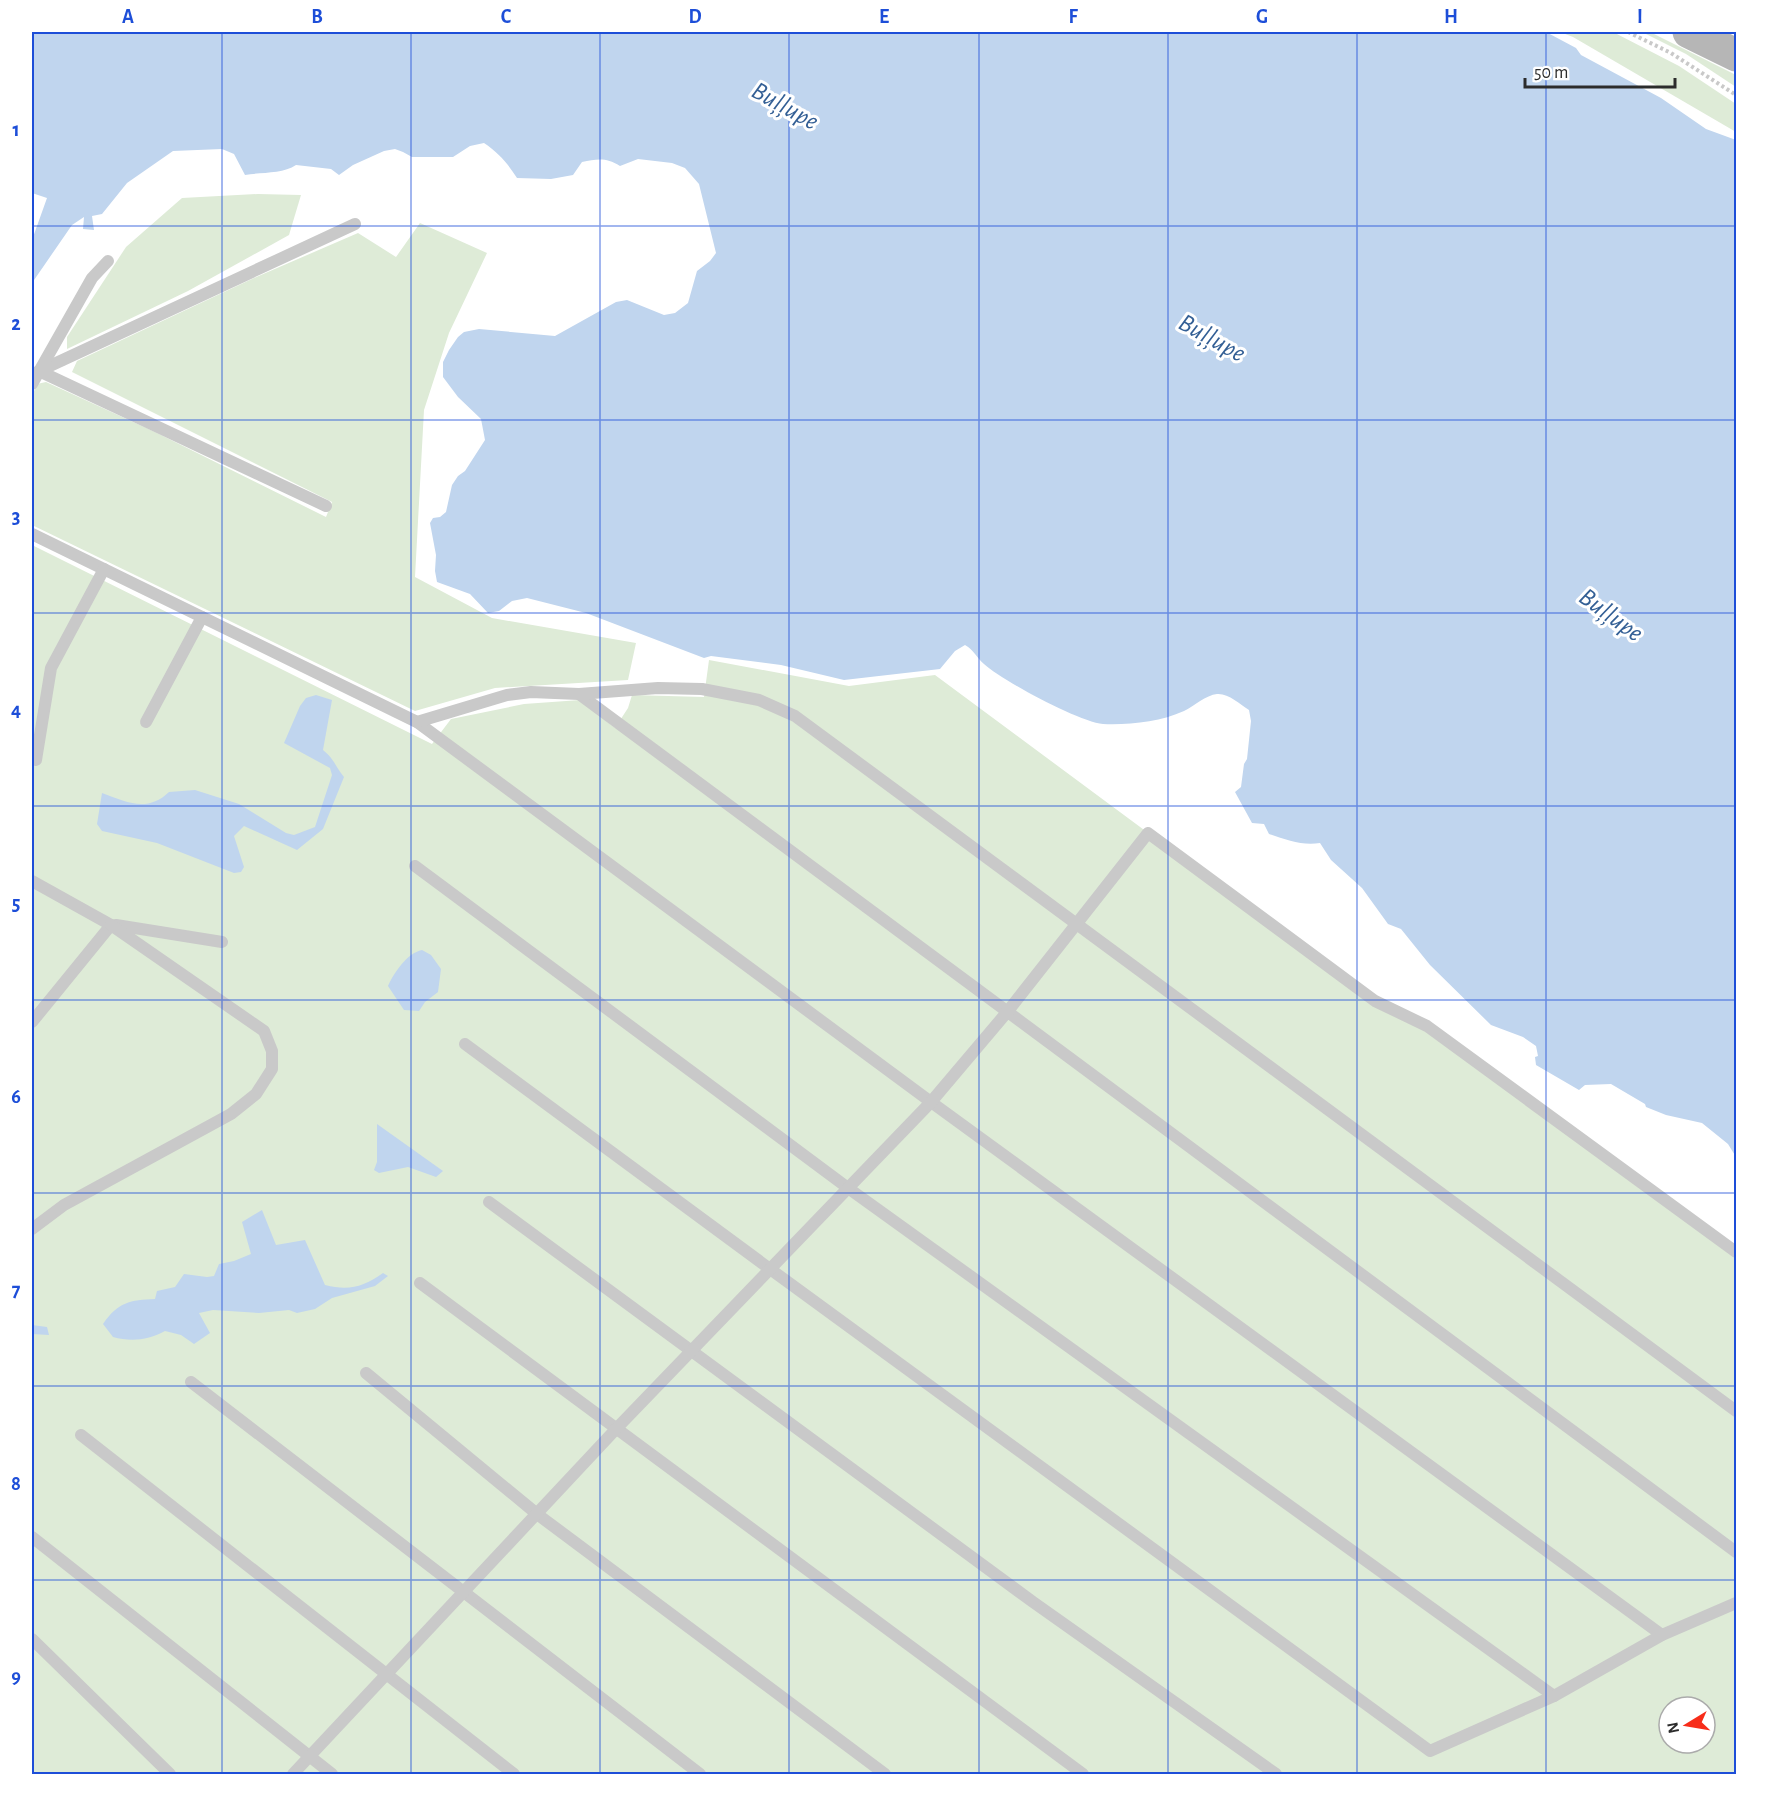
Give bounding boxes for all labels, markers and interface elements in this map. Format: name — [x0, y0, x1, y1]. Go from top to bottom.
text: A — [122, 7, 134, 27]
text: B — [311, 7, 323, 27]
text: C — [501, 7, 512, 27]
text: D — [688, 7, 702, 27]
text: E — [879, 7, 889, 27]
text: F — [1068, 7, 1078, 27]
text: G — [1256, 7, 1268, 27]
text: H — [1444, 7, 1458, 27]
text: I — [1637, 7, 1643, 27]
scale bar — [1525, 51, 1675, 89]
text: 50 m — [1534, 64, 1568, 82]
water label: Buļļupe — [746, 77, 823, 137]
text: 1 — [12, 120, 20, 140]
water label: Buļļupe — [1173, 309, 1250, 369]
text: 2 — [11, 314, 21, 334]
text: 3 — [12, 507, 20, 527]
water label: Buļļupe — [1573, 583, 1648, 648]
text: 4 — [11, 700, 21, 720]
text: 5 — [12, 894, 20, 914]
text: 6 — [11, 1087, 21, 1107]
text: 7 — [12, 1280, 21, 1300]
text: 8 — [11, 1474, 21, 1494]
text: 9 — [11, 1667, 21, 1687]
north arrow — [1657, 1695, 1717, 1755]
text: N — [1664, 1721, 1682, 1735]

